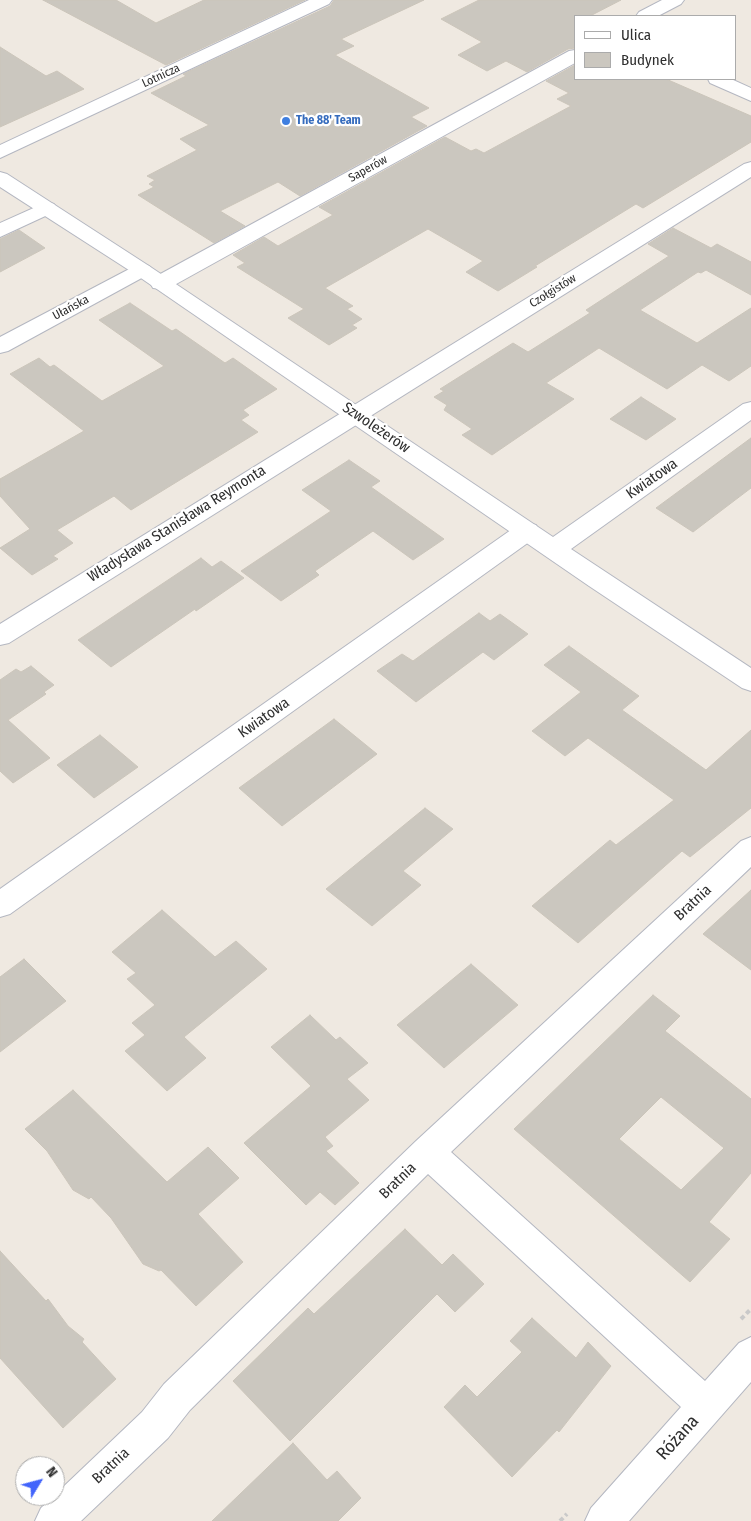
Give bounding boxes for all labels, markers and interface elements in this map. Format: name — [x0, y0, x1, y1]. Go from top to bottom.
legend — [574, 15, 736, 80]
text: Ulica — [621, 26, 651, 44]
text: Budynek — [621, 51, 674, 69]
street label: Lotnicza — [140, 61, 182, 91]
place label: The 88' Team — [296, 114, 361, 128]
marker: The 88' Team — [280, 115, 292, 127]
street label: Saperów — [346, 152, 390, 186]
street label: Czołgistów — [527, 271, 579, 311]
street label: Ułańska — [50, 292, 92, 324]
street label: Szwoleżerów — [339, 399, 413, 457]
street label: Kwiatowa — [623, 455, 681, 503]
street label: Władysława Stanisława Reymonta — [85, 462, 269, 586]
street label: Kwiatowa — [235, 694, 293, 742]
street label: Bratnia — [671, 881, 715, 925]
street label: Bratnia — [376, 1159, 420, 1203]
street label: Różana — [652, 1411, 704, 1465]
street label: Bratnia — [89, 1444, 133, 1488]
north arrow — [15, 1456, 65, 1506]
text: N — [42, 1464, 61, 1481]

